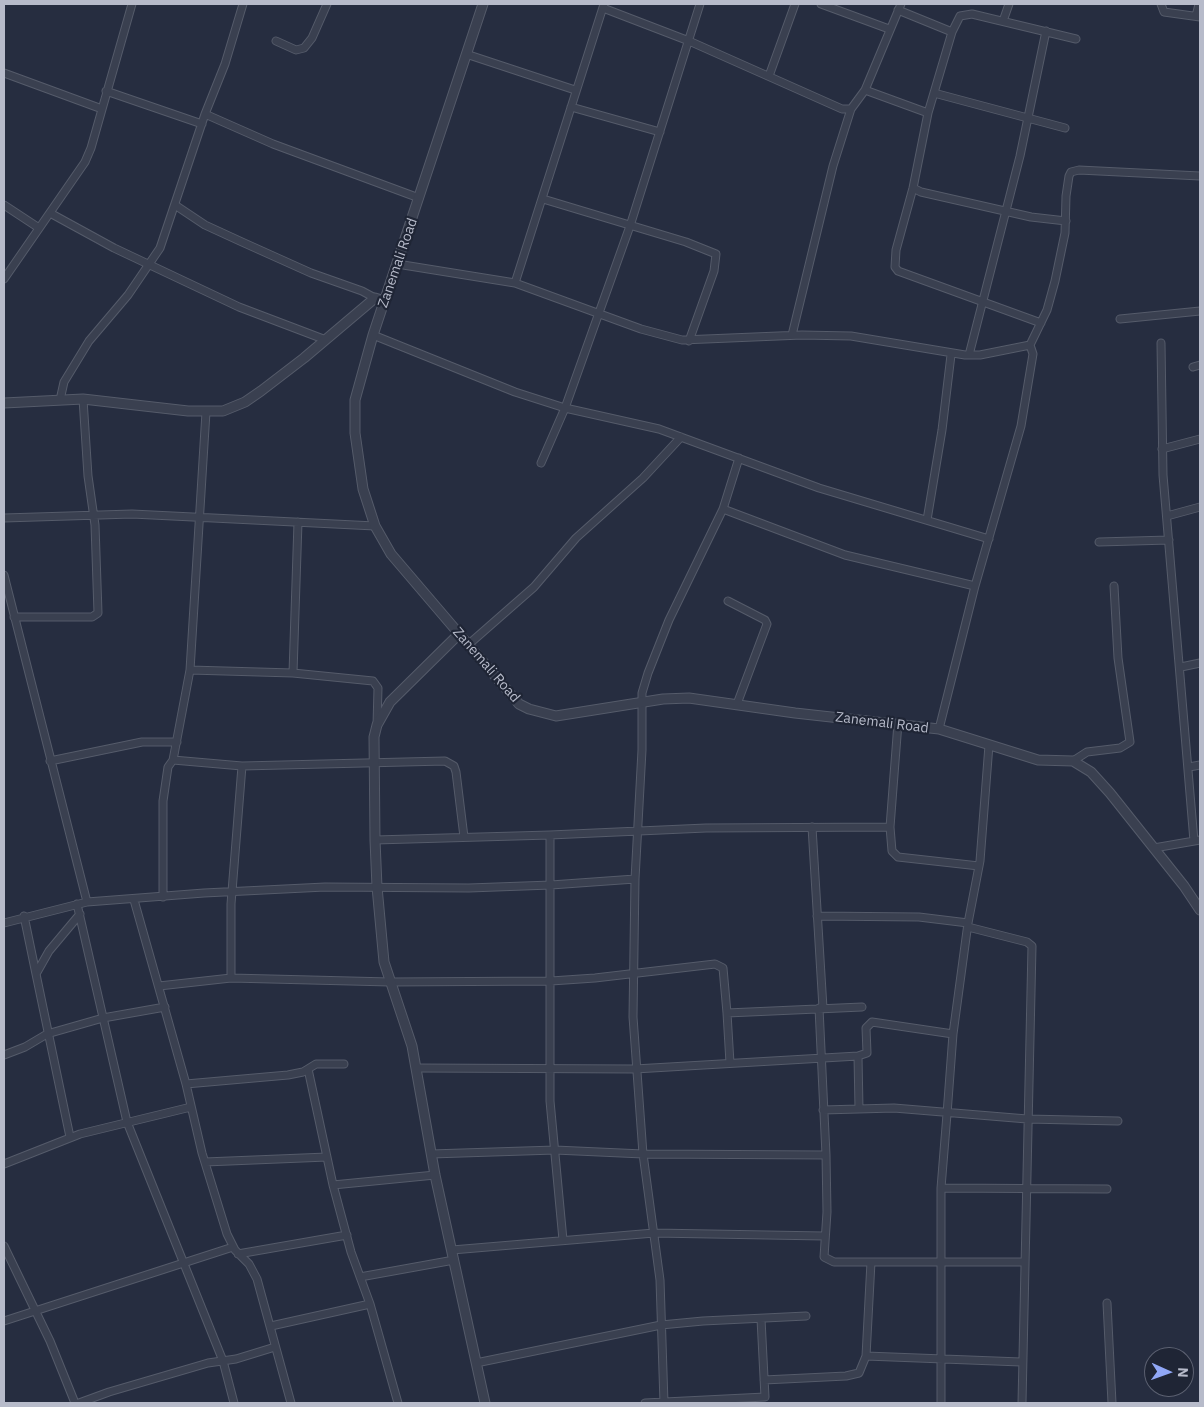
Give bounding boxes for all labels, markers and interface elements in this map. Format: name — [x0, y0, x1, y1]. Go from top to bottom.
street label: Zanemali Road — [375, 216, 421, 310]
street label: Zanemali Road — [449, 624, 523, 706]
street label: Zanemali Road — [834, 709, 930, 737]
north arrow — [1144, 1347, 1194, 1397]
text: N — [1174, 1367, 1192, 1378]

